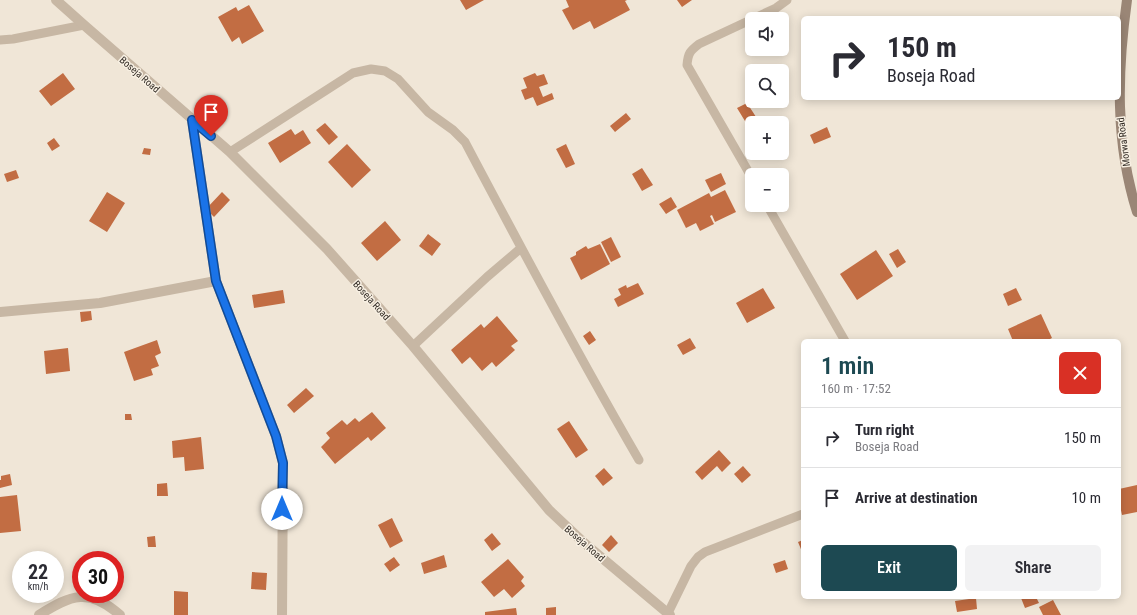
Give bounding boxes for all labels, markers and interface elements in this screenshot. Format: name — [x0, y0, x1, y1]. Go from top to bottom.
map controls — [745, 12, 789, 212]
button: sound — [745, 12, 789, 56]
text: 150 m — [887, 31, 957, 64]
icon: right — [821, 32, 873, 84]
street label: Boseja Road — [118, 54, 162, 95]
button: search — [745, 64, 789, 108]
text: Boseja Road — [887, 65, 975, 86]
pin — [194, 95, 228, 136]
icon: arrive — [200, 101, 222, 123]
button: + — [745, 116, 789, 160]
street label: Morwa Road — [1115, 117, 1132, 167]
button: − — [745, 168, 789, 212]
street label: Boseja Road — [351, 278, 392, 322]
text: 1 min — [821, 352, 874, 380]
button: close — [1059, 352, 1101, 394]
text: 160 m · 17:52 — [821, 381, 891, 396]
text: Turn right — [855, 421, 914, 439]
icon: right — [821, 427, 843, 449]
text: 150 m — [1064, 429, 1101, 447]
text: Boseja Road — [855, 439, 919, 454]
icon: arrive — [821, 487, 843, 509]
position arrow — [261, 488, 303, 530]
text: Arrive at destination — [855, 489, 978, 507]
text: 10 m — [1071, 489, 1101, 507]
street label: Boseja Road — [563, 523, 607, 564]
button: Exit — [821, 545, 957, 591]
button: Share — [965, 545, 1101, 591]
speed limit sign: 30 — [72, 551, 124, 603]
text: 22 — [28, 560, 48, 584]
text: km/h — [28, 581, 48, 592]

